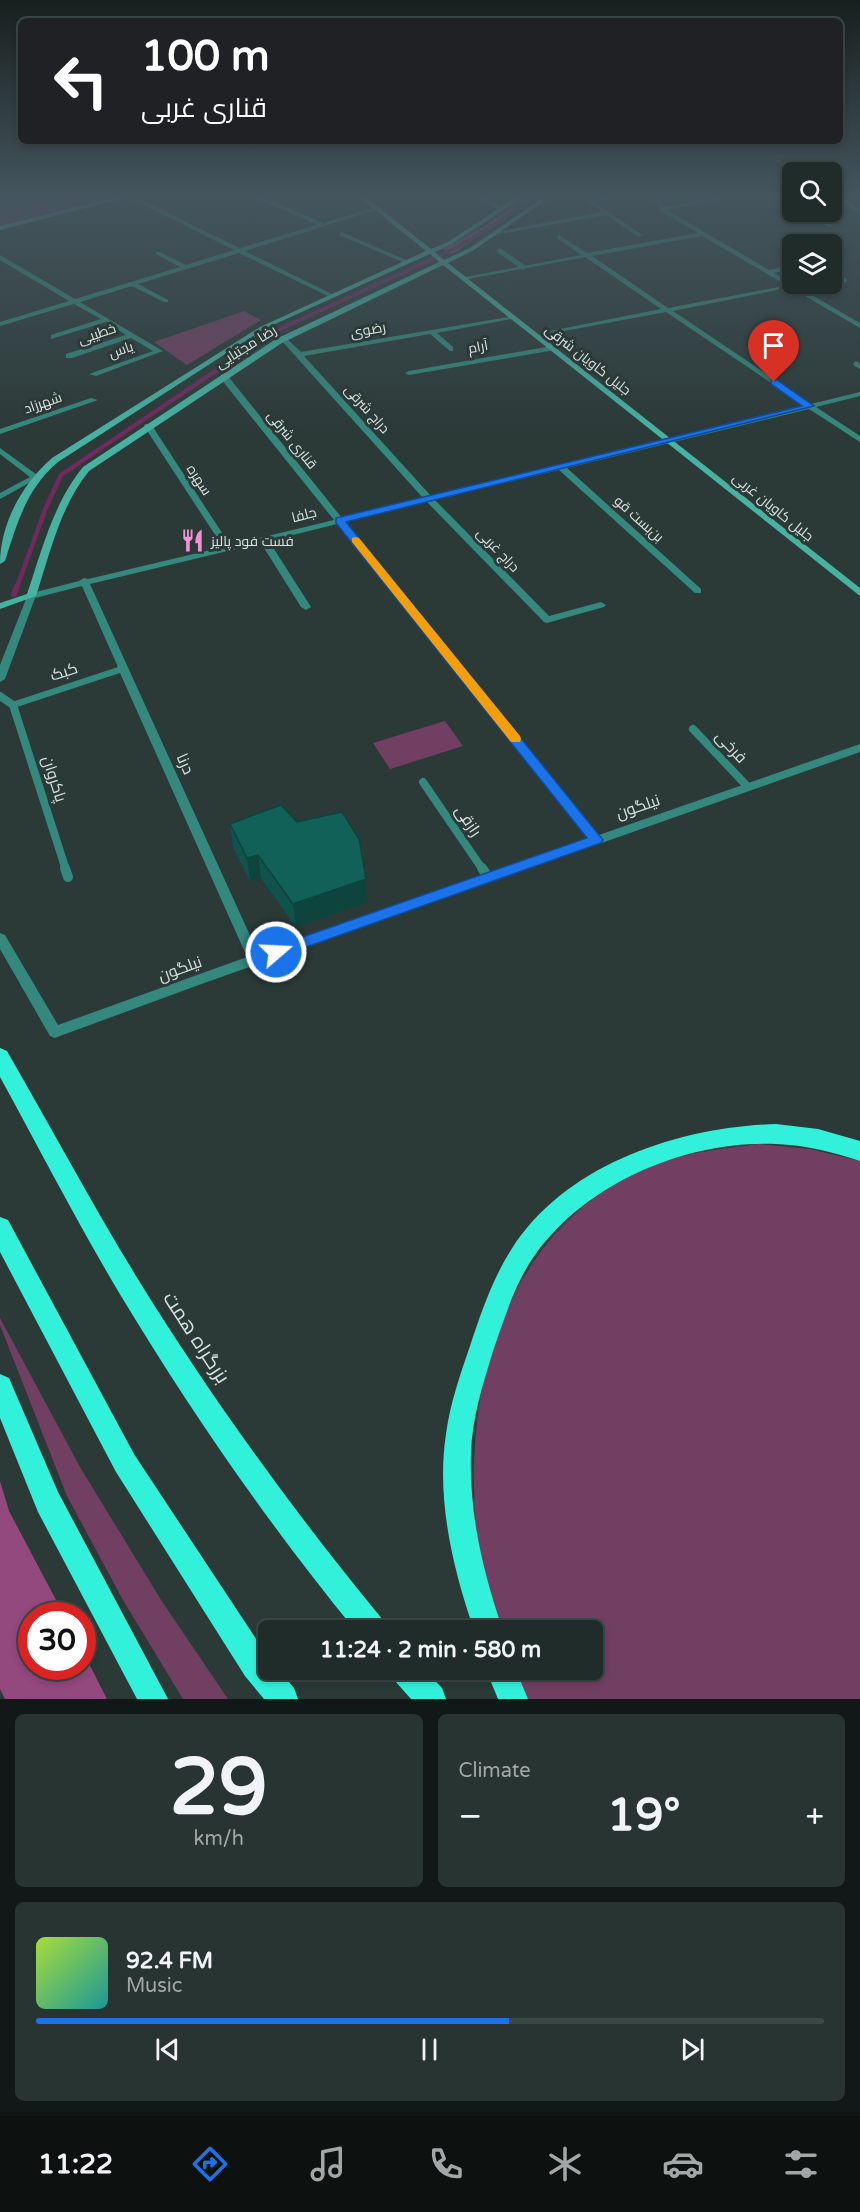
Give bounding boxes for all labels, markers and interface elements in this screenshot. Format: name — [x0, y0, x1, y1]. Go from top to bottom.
text: 100 m — [141, 31, 270, 82]
icon: left — [42, 42, 120, 120]
text: قناری غربی — [141, 92, 267, 125]
map controls — [782, 162, 842, 294]
button: search — [782, 162, 842, 222]
button: layers — [782, 234, 842, 294]
street label: رضوی — [349, 319, 387, 341]
street label: خطیبی — [76, 320, 118, 348]
pin — [748, 320, 799, 382]
street label: جلیل کاویان شرقی — [542, 321, 634, 399]
street label: رضا مجتبایی — [212, 322, 280, 372]
icon: arrive — [757, 329, 790, 362]
street label: آرام — [467, 337, 490, 358]
street label: یاس — [106, 338, 136, 362]
street label: دراج شرقی — [341, 381, 393, 437]
street label: شهرزاد — [22, 389, 64, 417]
street label: قناری شرقی — [263, 407, 321, 473]
street label: سهره — [183, 461, 215, 499]
street label: جلیل کاویان غربی — [729, 469, 817, 545]
street label: بن‌بست قو — [611, 492, 667, 546]
street label: جلفا — [290, 504, 318, 526]
street label: دراج غربی — [473, 524, 523, 576]
restaurant icon: فست فود پالیز — [180, 528, 206, 554]
place label: فست فود پالیز — [210, 533, 294, 551]
street label: کبک — [48, 658, 80, 686]
street label: فرخی — [711, 726, 751, 768]
street label: درنا — [172, 750, 198, 778]
street label: پاکروان — [36, 753, 71, 806]
street label: نیلگون — [613, 790, 663, 824]
street label: رازقی — [450, 802, 486, 840]
position arrow — [244, 920, 308, 984]
street label: نیلگون — [155, 952, 205, 986]
street label: بزرگراه همت — [158, 1288, 234, 1388]
speed limit sign: 30 — [18, 1602, 96, 1680]
text: 11:24 · 2 min · 580 m — [320, 1637, 541, 1663]
text: 29 — [170, 1741, 268, 1835]
text: Climate — [459, 1759, 531, 1783]
text: 19° — [607, 1789, 680, 1843]
text: − — [459, 1797, 482, 1836]
text: + — [805, 1797, 824, 1836]
text: km/h — [194, 1827, 244, 1851]
text: 92.4 FM — [126, 1948, 213, 1974]
text: Music — [126, 1974, 182, 1998]
icon: previous — [151, 2033, 184, 2066]
icon: pause — [413, 2033, 446, 2066]
icon: next — [676, 2033, 709, 2066]
icon: directions — [189, 2143, 231, 2185]
icon: music — [307, 2143, 349, 2185]
icon: phone — [425, 2143, 467, 2185]
icon: climate — [544, 2143, 586, 2185]
icon: car — [662, 2143, 704, 2185]
icon: filters — [780, 2143, 822, 2185]
text: 11:22 — [38, 2148, 113, 2181]

